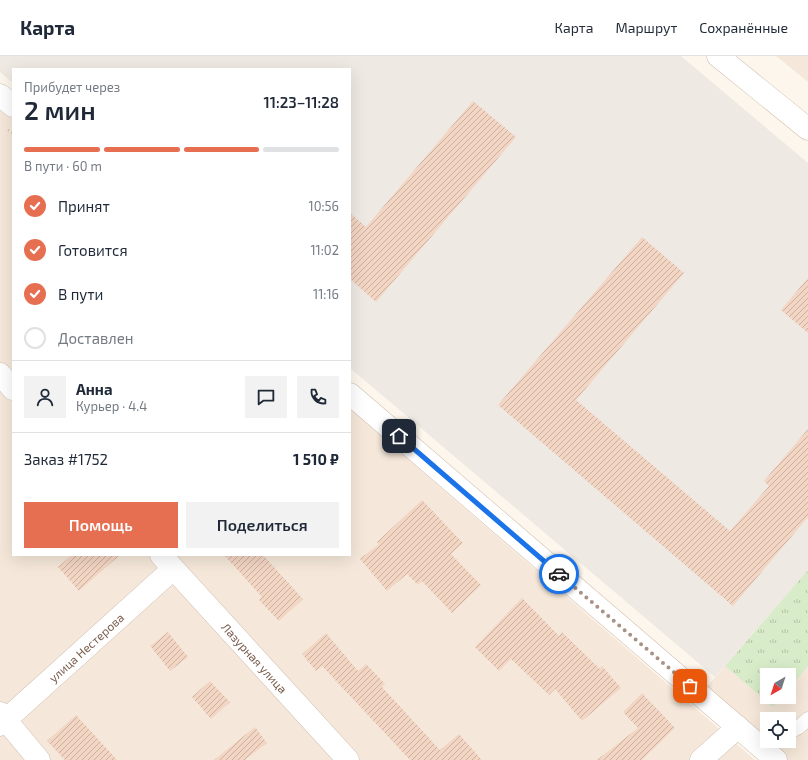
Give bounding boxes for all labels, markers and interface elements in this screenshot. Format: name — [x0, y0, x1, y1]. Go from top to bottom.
text: Карта — [20, 16, 75, 39]
text: Карта — [555, 19, 593, 36]
text: Маршрут — [615, 19, 677, 36]
text: Сохранённые — [699, 19, 788, 36]
text: Прибудет через — [24, 79, 120, 95]
text: 11:23–11:28 — [263, 93, 339, 111]
text: 2 мин — [24, 94, 96, 125]
text: В пути · 60 m — [24, 158, 102, 174]
icon: check — [24, 195, 46, 217]
text: Принят — [58, 197, 110, 215]
text: 10:56 — [309, 198, 339, 214]
icon: check — [24, 239, 46, 261]
text: Готовится — [58, 241, 128, 259]
text: 11:02 — [310, 242, 339, 258]
icon: check — [24, 283, 46, 305]
text: В пути — [58, 285, 103, 303]
text: 11:16 — [313, 286, 339, 302]
text: Доставлен — [58, 329, 134, 347]
button: person — [24, 376, 66, 418]
button: chat — [245, 376, 287, 418]
button: phone — [297, 376, 339, 418]
text: Анна — [76, 380, 113, 398]
text: Курьер · 4.4 — [76, 398, 147, 414]
pin — [382, 419, 416, 453]
icon: home — [388, 425, 410, 447]
text: Заказ #1752 — [24, 450, 108, 468]
text: 1 510 ₽ — [293, 450, 339, 468]
button: Помощь — [24, 502, 178, 548]
button: Поделиться — [186, 502, 339, 548]
courier — [539, 554, 579, 594]
icon: car — [548, 563, 570, 585]
street label: улица Нестерова — [46, 610, 127, 685]
street label: Лазурная улица — [219, 620, 290, 696]
north arrow — [760, 668, 796, 704]
map controls — [760, 668, 796, 748]
pin — [673, 669, 707, 703]
icon: bag — [679, 675, 701, 697]
button: locate — [760, 712, 796, 748]

